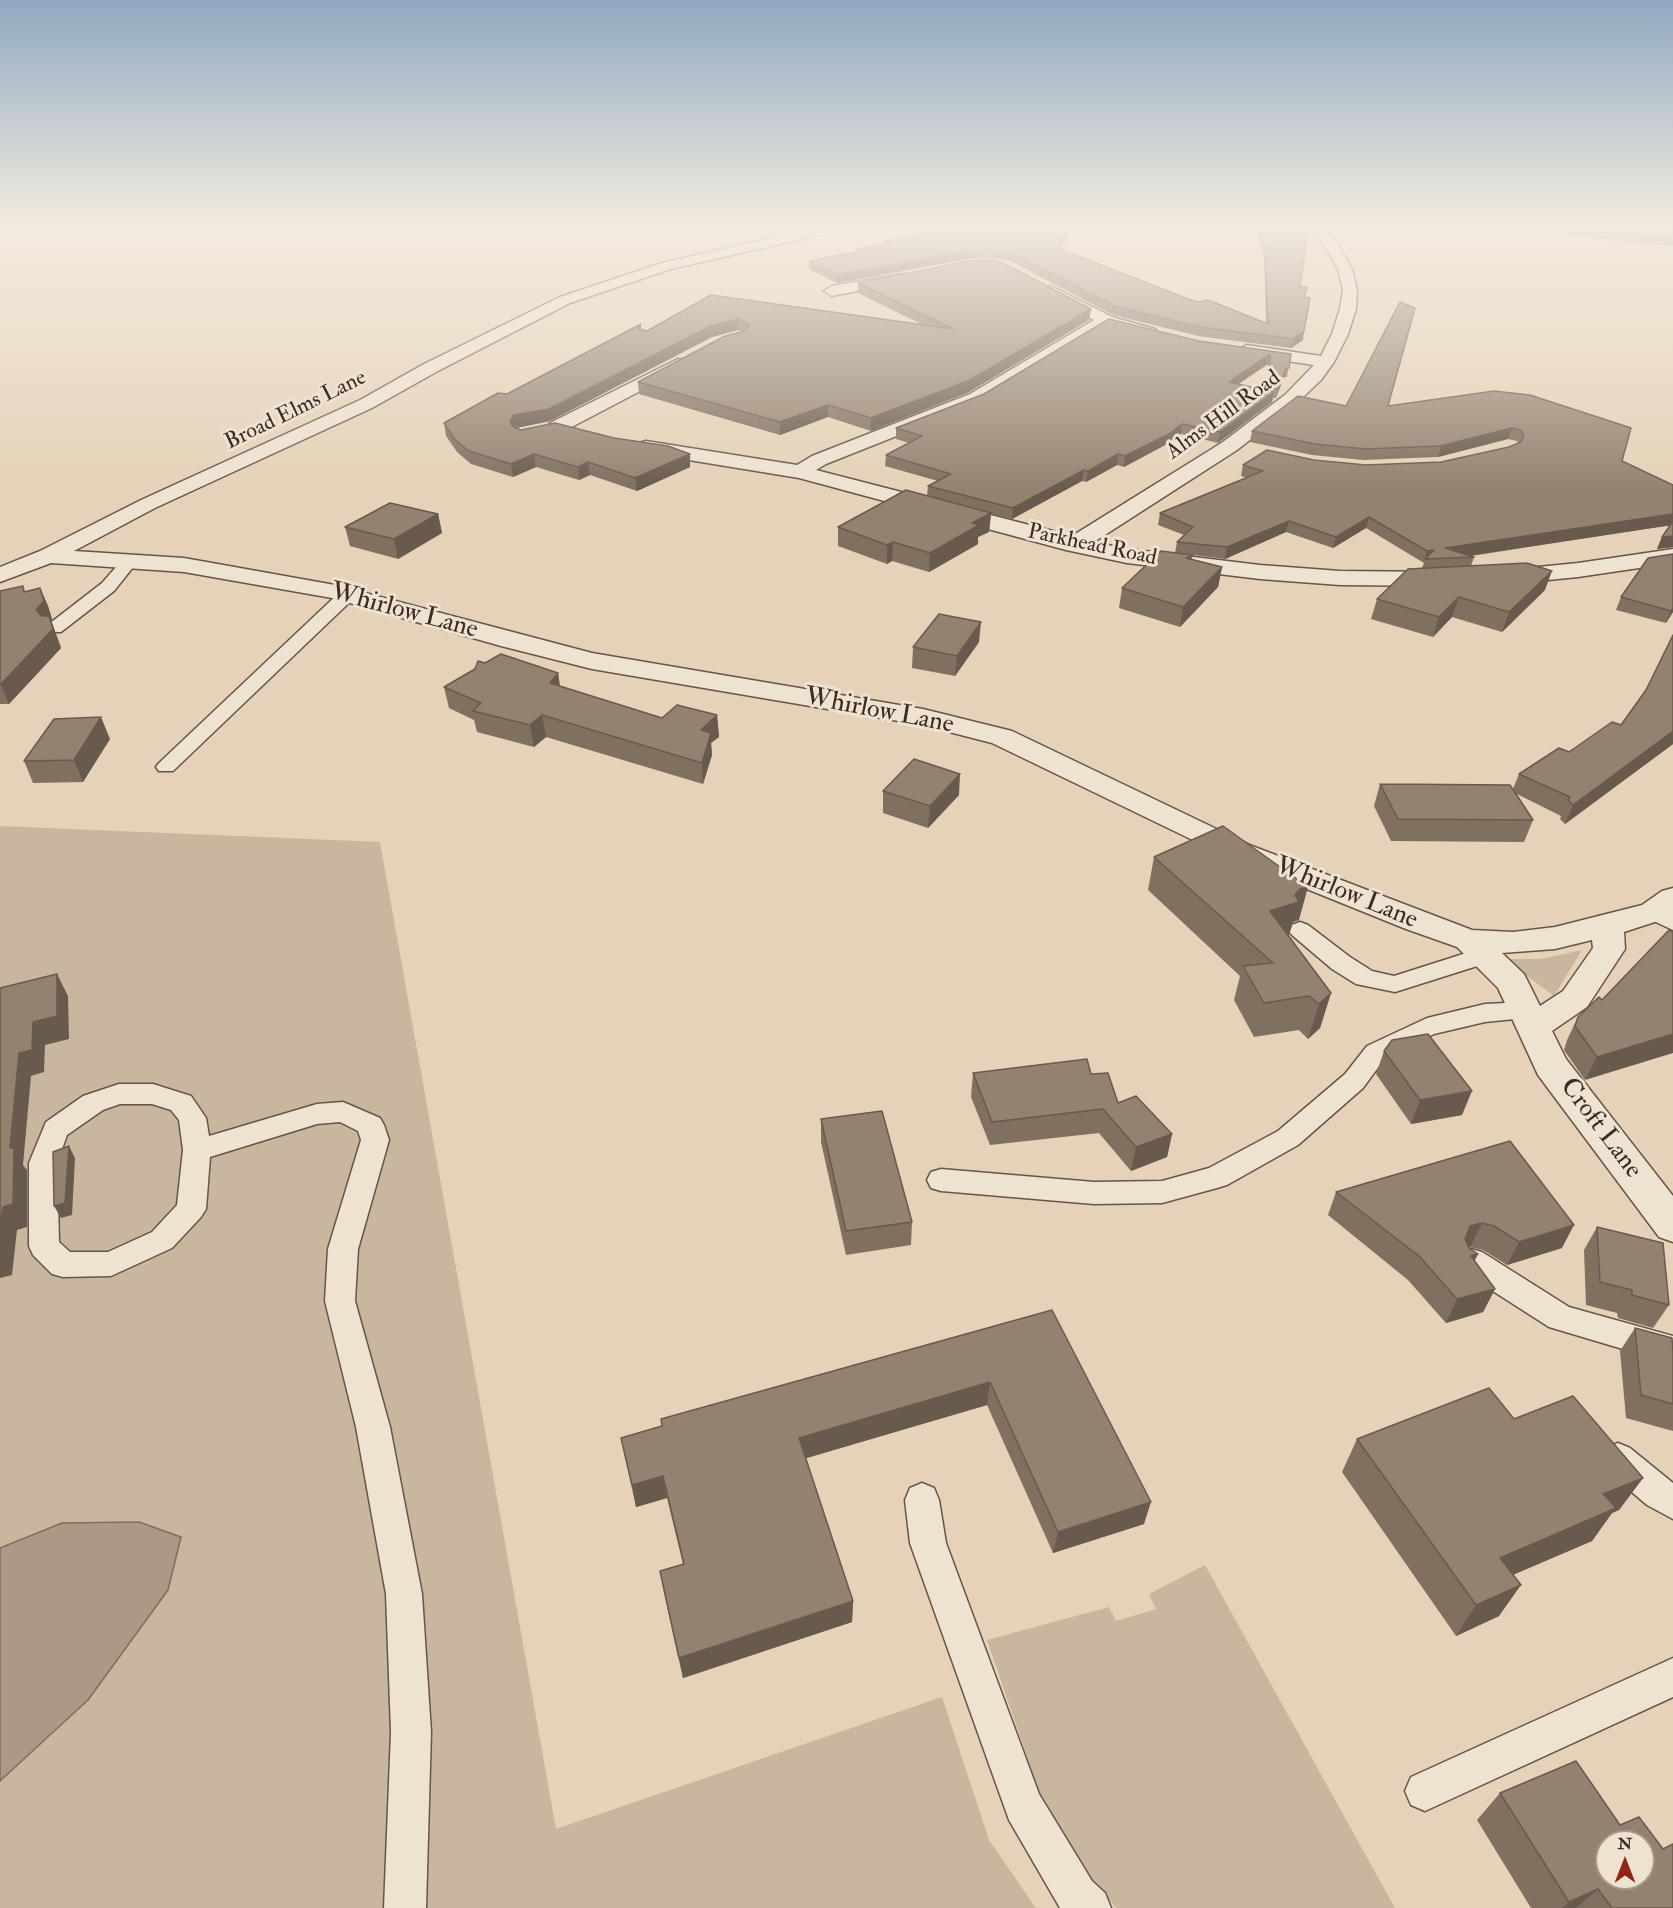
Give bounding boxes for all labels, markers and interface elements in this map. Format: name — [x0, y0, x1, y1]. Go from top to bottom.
street label: Broad Elms Lane — [221, 365, 371, 457]
street label: Alms Hill Road — [1162, 366, 1286, 466]
street label: Parkhead Road — [1025, 519, 1159, 573]
street label: Whirlow Lane — [327, 577, 481, 647]
street label: Whirlow Lane — [802, 682, 956, 742]
street label: Whirlow Lane — [1270, 851, 1422, 937]
street label: Croft Lane — [1552, 1073, 1648, 1185]
north arrow — [1595, 1830, 1655, 1890]
text: N — [1618, 1834, 1632, 1854]

